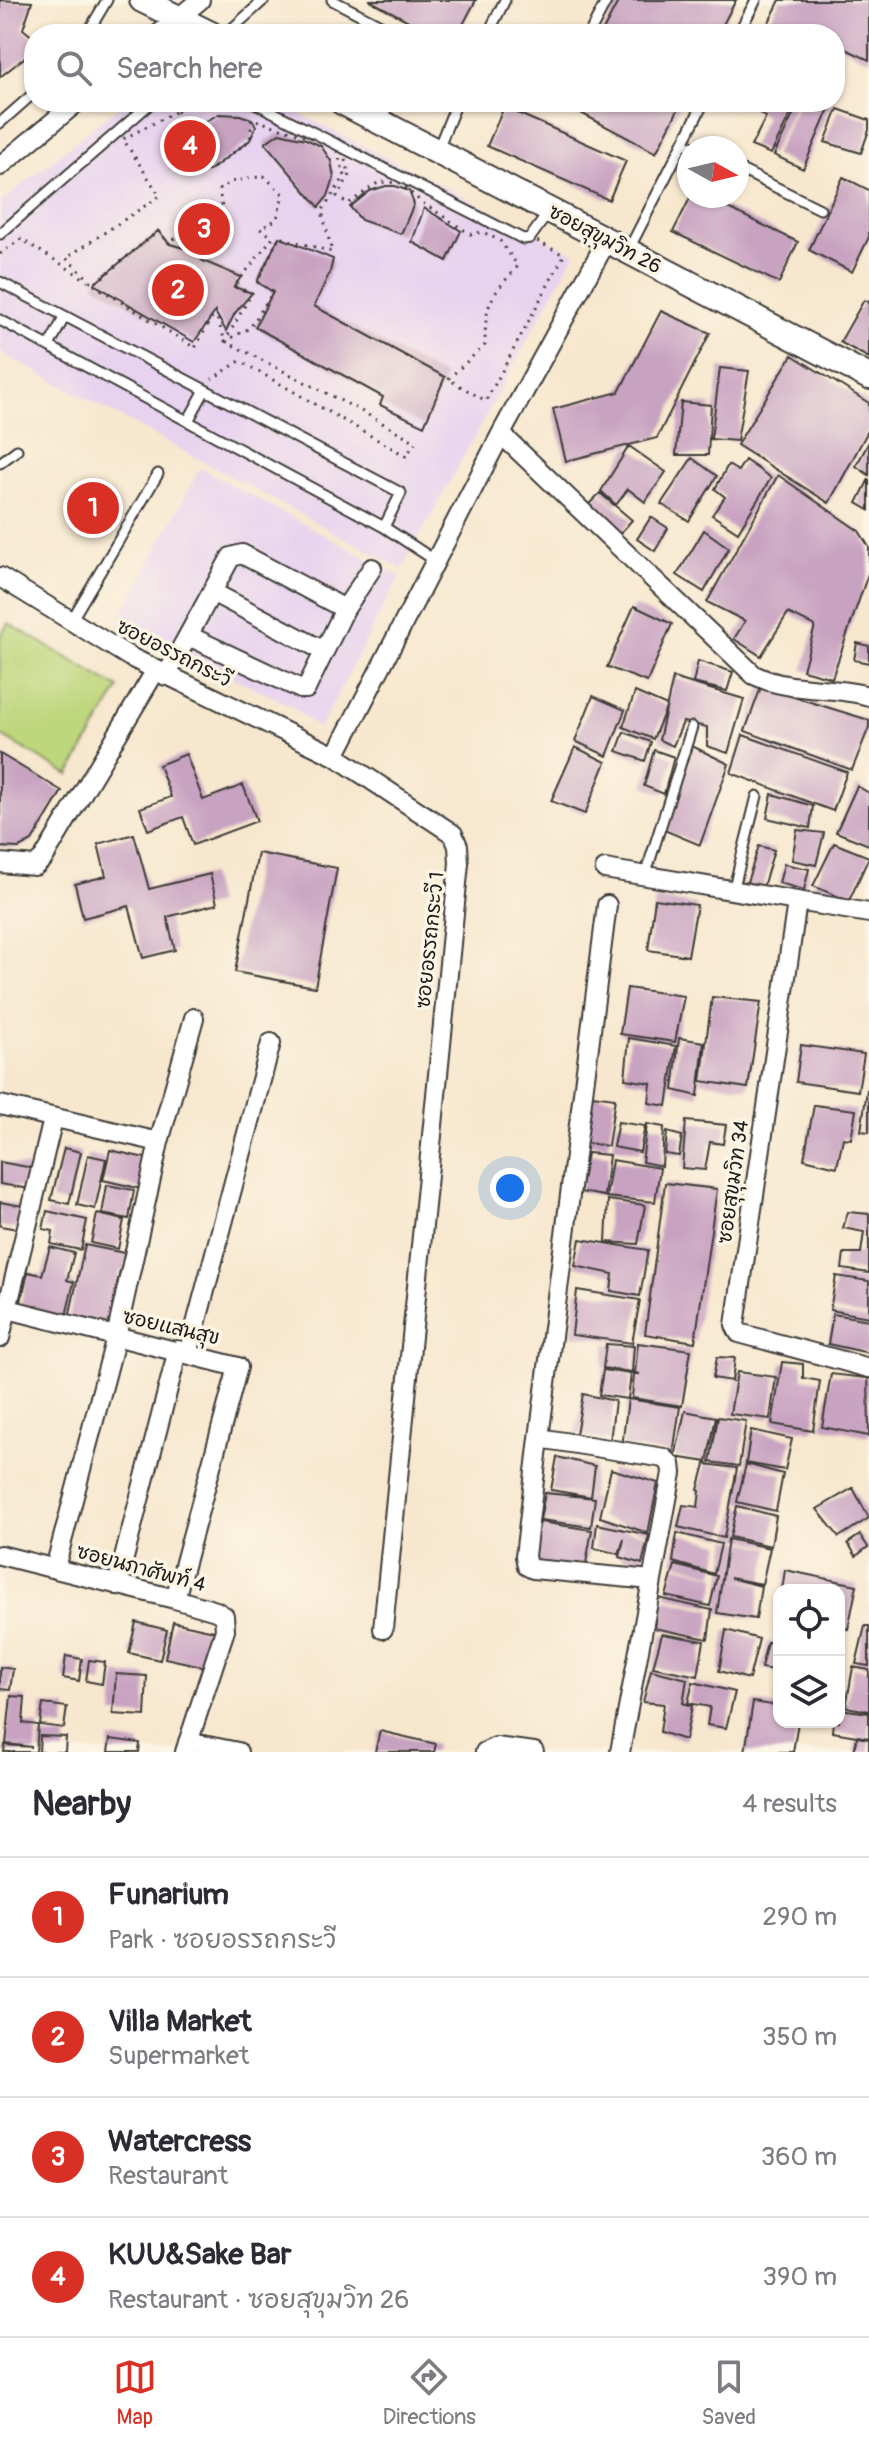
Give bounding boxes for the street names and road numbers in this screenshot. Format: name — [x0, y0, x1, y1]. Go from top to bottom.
street label: ซอยสุขุมวิท 26 — [543, 199, 666, 282]
street label: ซอยอรรถกระวี — [113, 613, 235, 693]
street label: ซอยอรรถกระวี 1 — [410, 870, 450, 1010]
street label: ซอยสุขุมวิท 34 — [712, 1118, 757, 1246]
street label: ซอยแสนสุข — [119, 1304, 222, 1353]
street label: ซอยนภาศัพท์ 4 — [74, 1538, 209, 1597]

